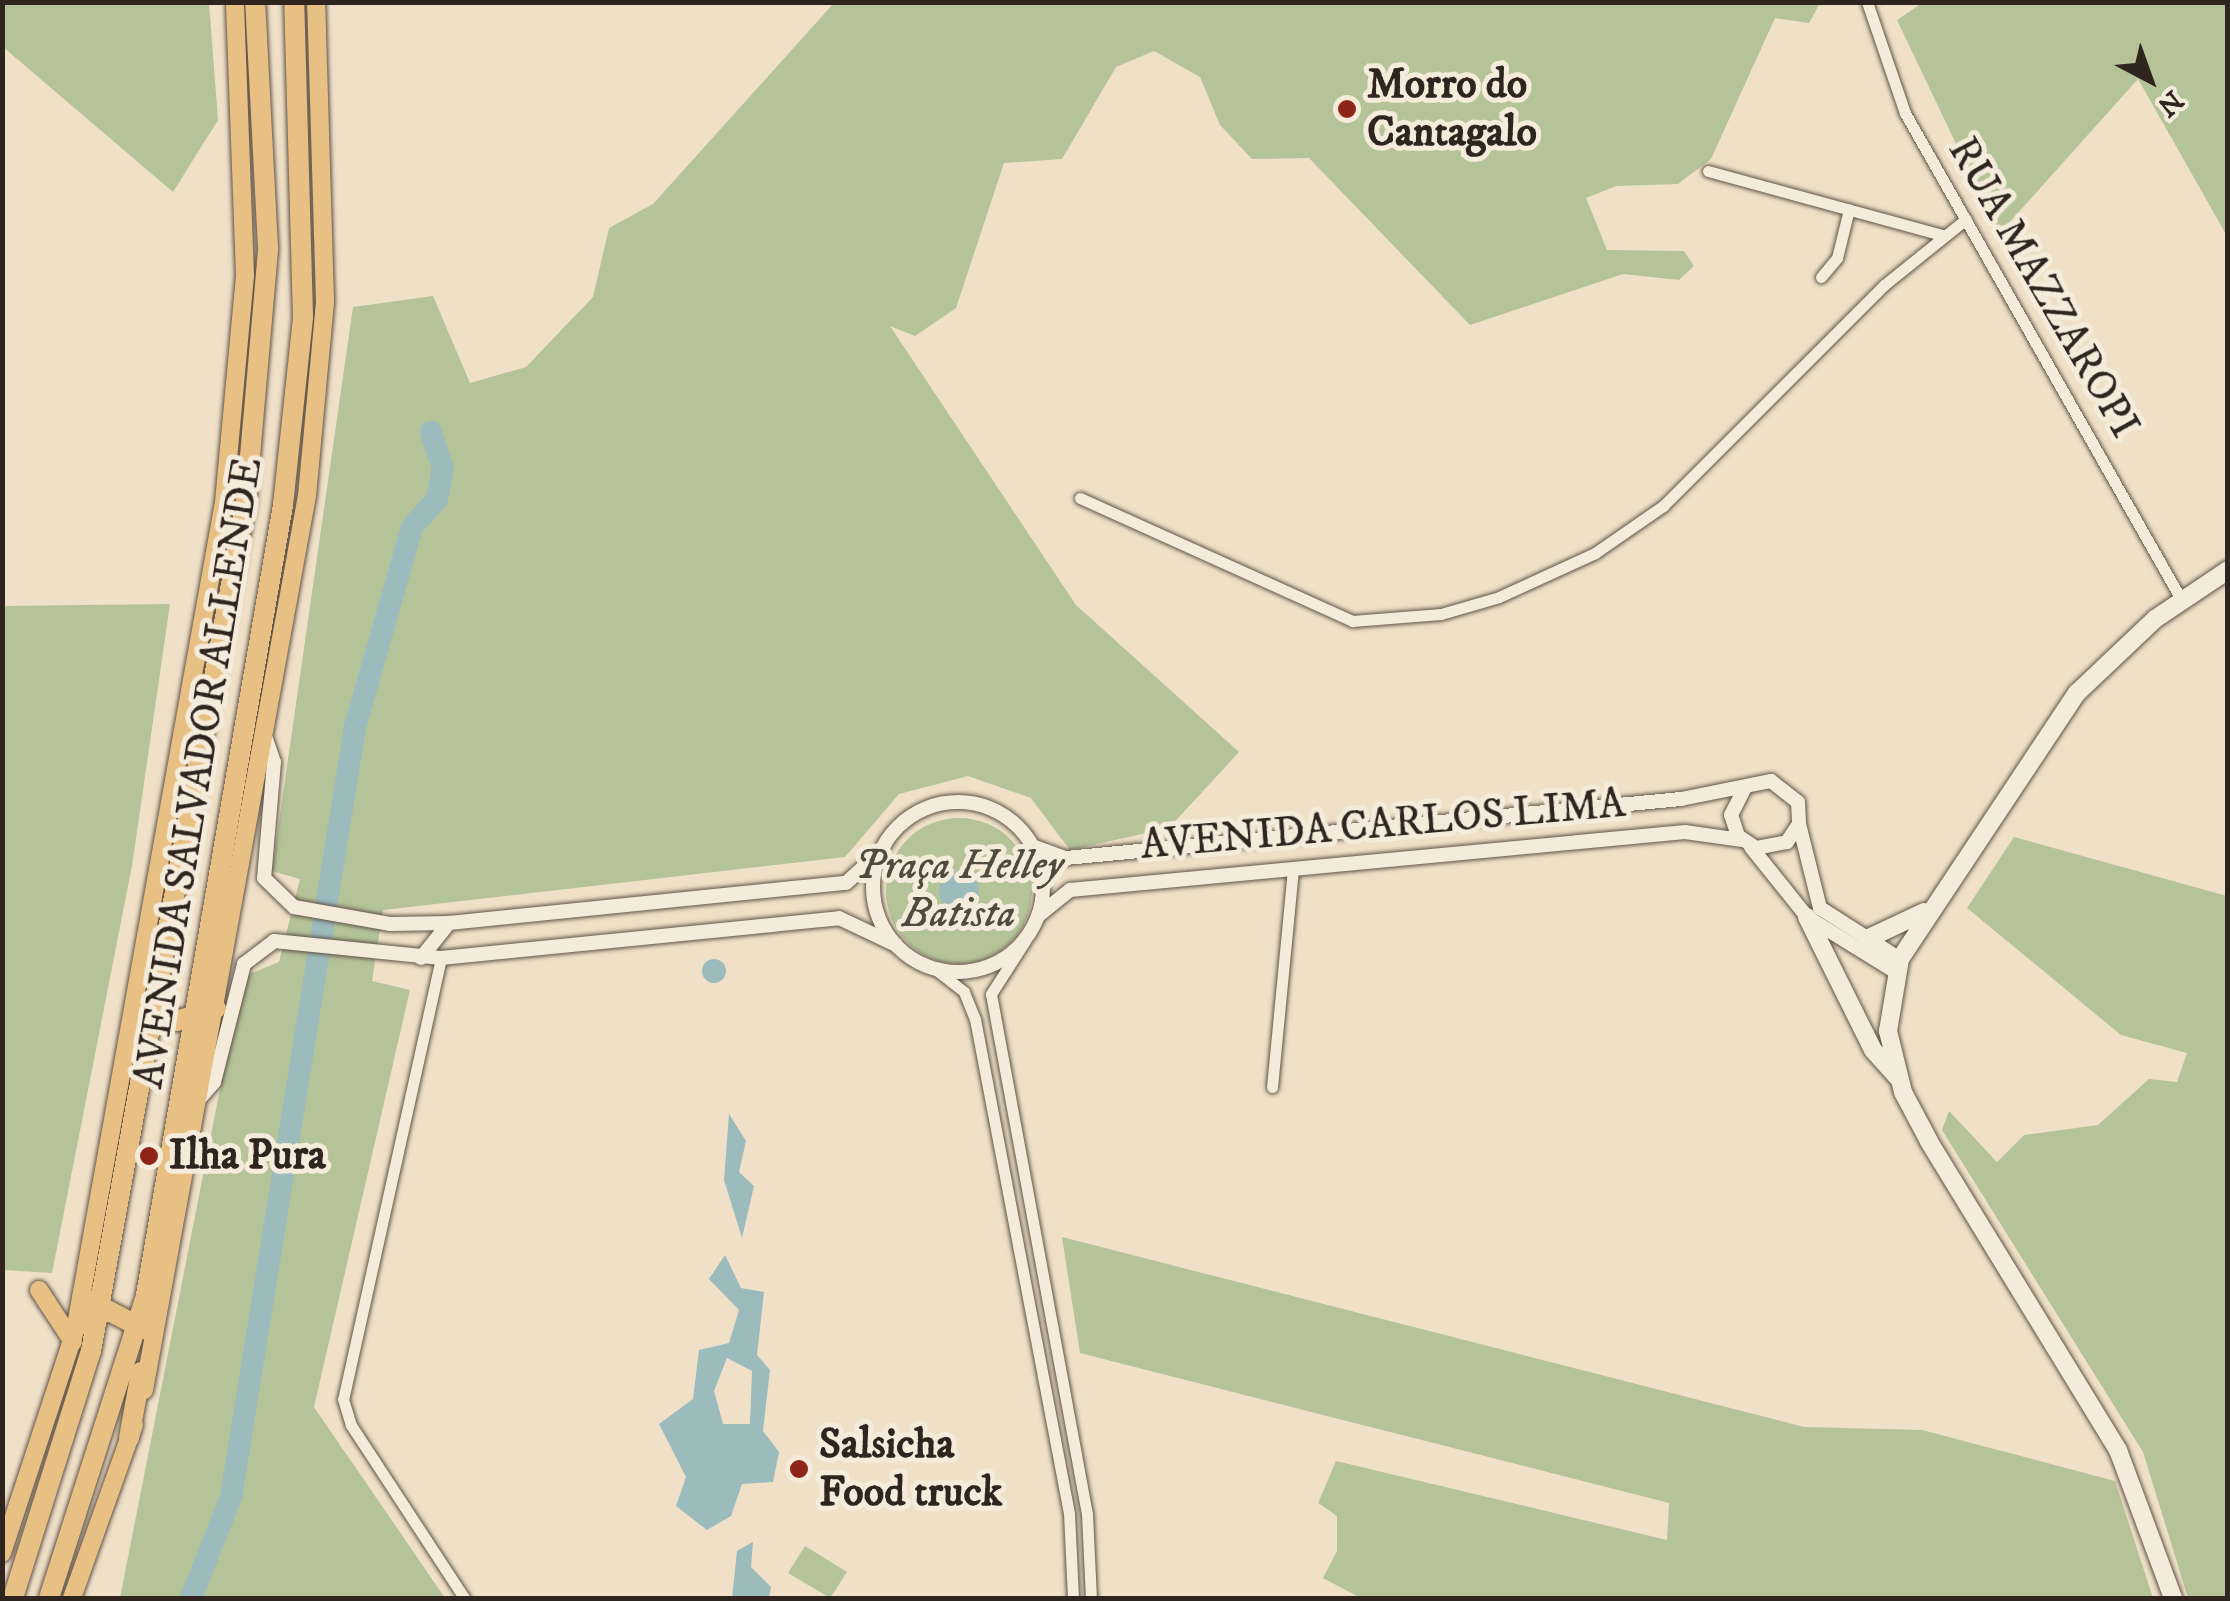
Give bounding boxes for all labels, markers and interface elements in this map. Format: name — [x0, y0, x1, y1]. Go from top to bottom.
north arrow — [2100, 30, 2200, 130]
place label: Morro do Cantagalo — [1367, 60, 1537, 158]
text: N — [2150, 82, 2190, 124]
marker: Morro do Cantagalo — [1336, 98, 1358, 120]
street label: RUA MAZZAROPI — [1936, 129, 2150, 447]
street label: AVENIDA SALVADOR ALLENDE — [124, 454, 274, 1092]
street label: AVENIDA CARLOS LIMA — [1138, 779, 1628, 871]
park label: Praça Helley Batista — [855, 841, 1063, 939]
place label: Ilha Pura — [169, 1131, 326, 1181]
marker: Ilha Pura — [138, 1145, 160, 1167]
place label: Salsicha Food truck — [819, 1420, 1002, 1518]
marker: Salsicha Food truck — [788, 1458, 810, 1480]

